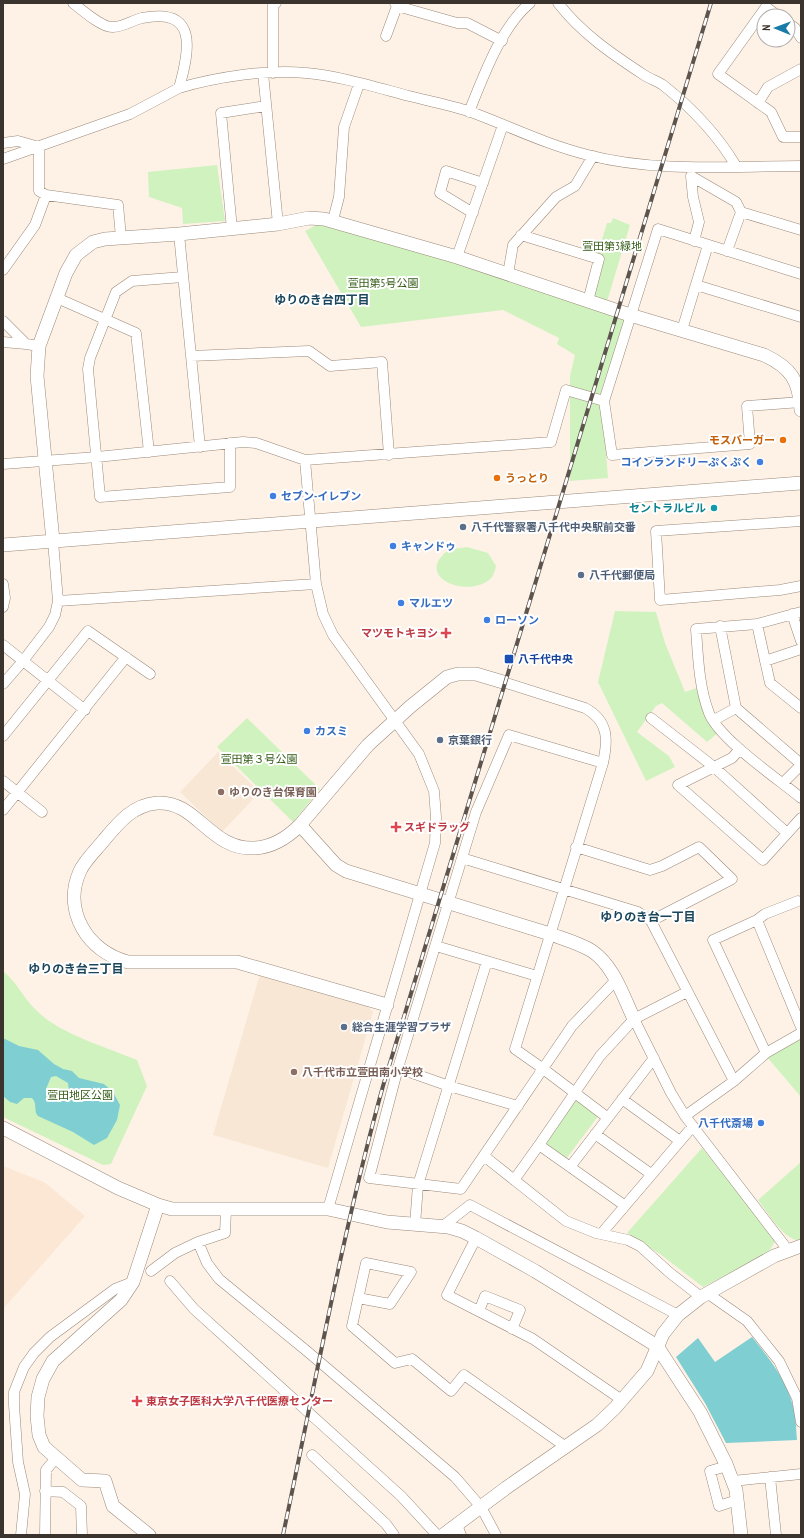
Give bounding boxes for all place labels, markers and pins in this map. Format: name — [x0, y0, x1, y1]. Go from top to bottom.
place label: モスバーガー — [709, 433, 775, 447]
marker: モスバーガー — [778, 435, 788, 445]
place label: コインランドリーぷくぷく — [620, 455, 752, 469]
marker: コインランドリーぷくぷく — [755, 457, 765, 467]
place label: うっとり — [505, 471, 549, 485]
marker: うっとり — [492, 473, 502, 483]
place label: セブン-イレブン — [281, 489, 361, 503]
marker: セブン-イレブン — [268, 491, 278, 501]
place label: セントラルビル — [629, 501, 706, 515]
marker: セントラルビル — [709, 503, 719, 513]
place label: 八千代警察署八千代中央駅前交番 — [471, 520, 636, 534]
marker: 八千代警察署八千代中央駅前交番 — [458, 522, 468, 532]
place label: キャンドゥ — [401, 539, 456, 553]
marker: キャンドゥ — [388, 541, 398, 551]
place label: 八千代郵便局 — [589, 568, 655, 582]
marker: 八千代郵便局 — [576, 570, 586, 580]
place label: マルエツ — [409, 596, 453, 610]
marker: マルエツ — [396, 598, 406, 608]
place label: ローソン — [495, 613, 539, 627]
marker: ローソン — [482, 615, 492, 625]
place label: マツモトキヨシ — [361, 626, 438, 640]
marker: マツモトキヨシ — [441, 628, 451, 638]
place label: 八千代中央 — [518, 652, 573, 666]
marker: 八千代中央 — [503, 653, 515, 665]
place label: カスミ — [315, 724, 348, 738]
marker: カスミ — [302, 726, 312, 736]
place label: 京葉銀行 — [448, 733, 492, 747]
marker: 京葉銀行 — [435, 735, 445, 745]
place label: ゆりのき台保育園 — [229, 785, 317, 799]
marker: ゆりのき台保育園 — [216, 787, 226, 797]
place label: スギドラッグ — [404, 820, 470, 834]
marker: スギドラッグ — [391, 822, 401, 832]
place label: 総合生涯学習プラザ — [352, 1020, 451, 1034]
marker: 総合生涯学習プラザ — [339, 1022, 349, 1032]
place label: 八千代市立萱田南小学校 — [302, 1065, 423, 1079]
marker: 八千代市立萱田南小学校 — [289, 1067, 299, 1077]
place label: 八千代斎場 — [698, 1116, 753, 1130]
marker: 八千代斎場 — [756, 1118, 766, 1128]
place label: 東京女子医科大学八千代医療センター — [146, 1394, 333, 1408]
marker: 東京女子医科大学八千代医療センター — [131, 1395, 143, 1407]

